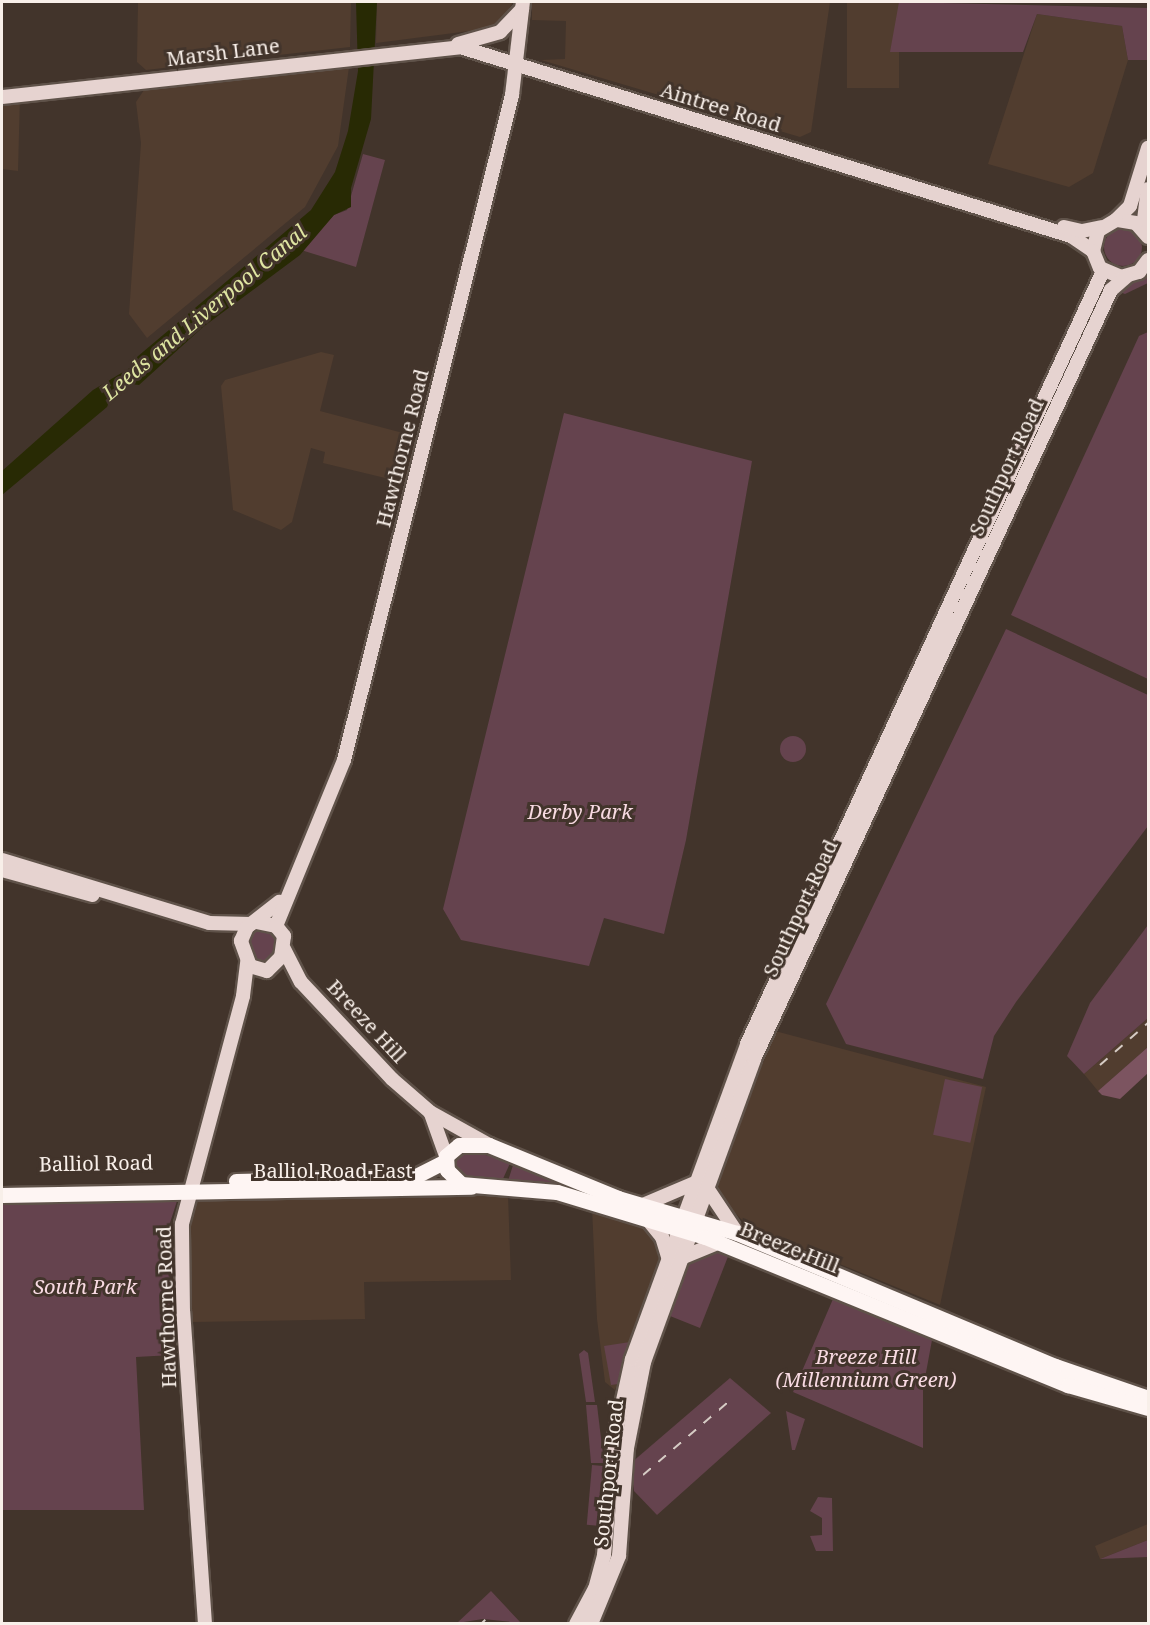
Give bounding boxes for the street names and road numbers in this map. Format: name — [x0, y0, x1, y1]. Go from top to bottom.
street label: Marsh Lane — [165, 33, 281, 71]
street label: Aintree Road — [658, 77, 784, 137]
street label: Hawthorne Road — [371, 366, 433, 530]
street label: Southport Road — [964, 395, 1048, 539]
street label: Southport Road — [758, 836, 842, 980]
street label: Breeze Hill — [323, 975, 411, 1067]
street label: Balliol Road — [39, 1150, 153, 1176]
street label: Balliol Road East — [253, 1158, 413, 1182]
street label: Breeze Hill — [737, 1216, 843, 1278]
street label: Hawthorne Road — [151, 1226, 181, 1388]
street label: Southport Road — [588, 1398, 628, 1548]

